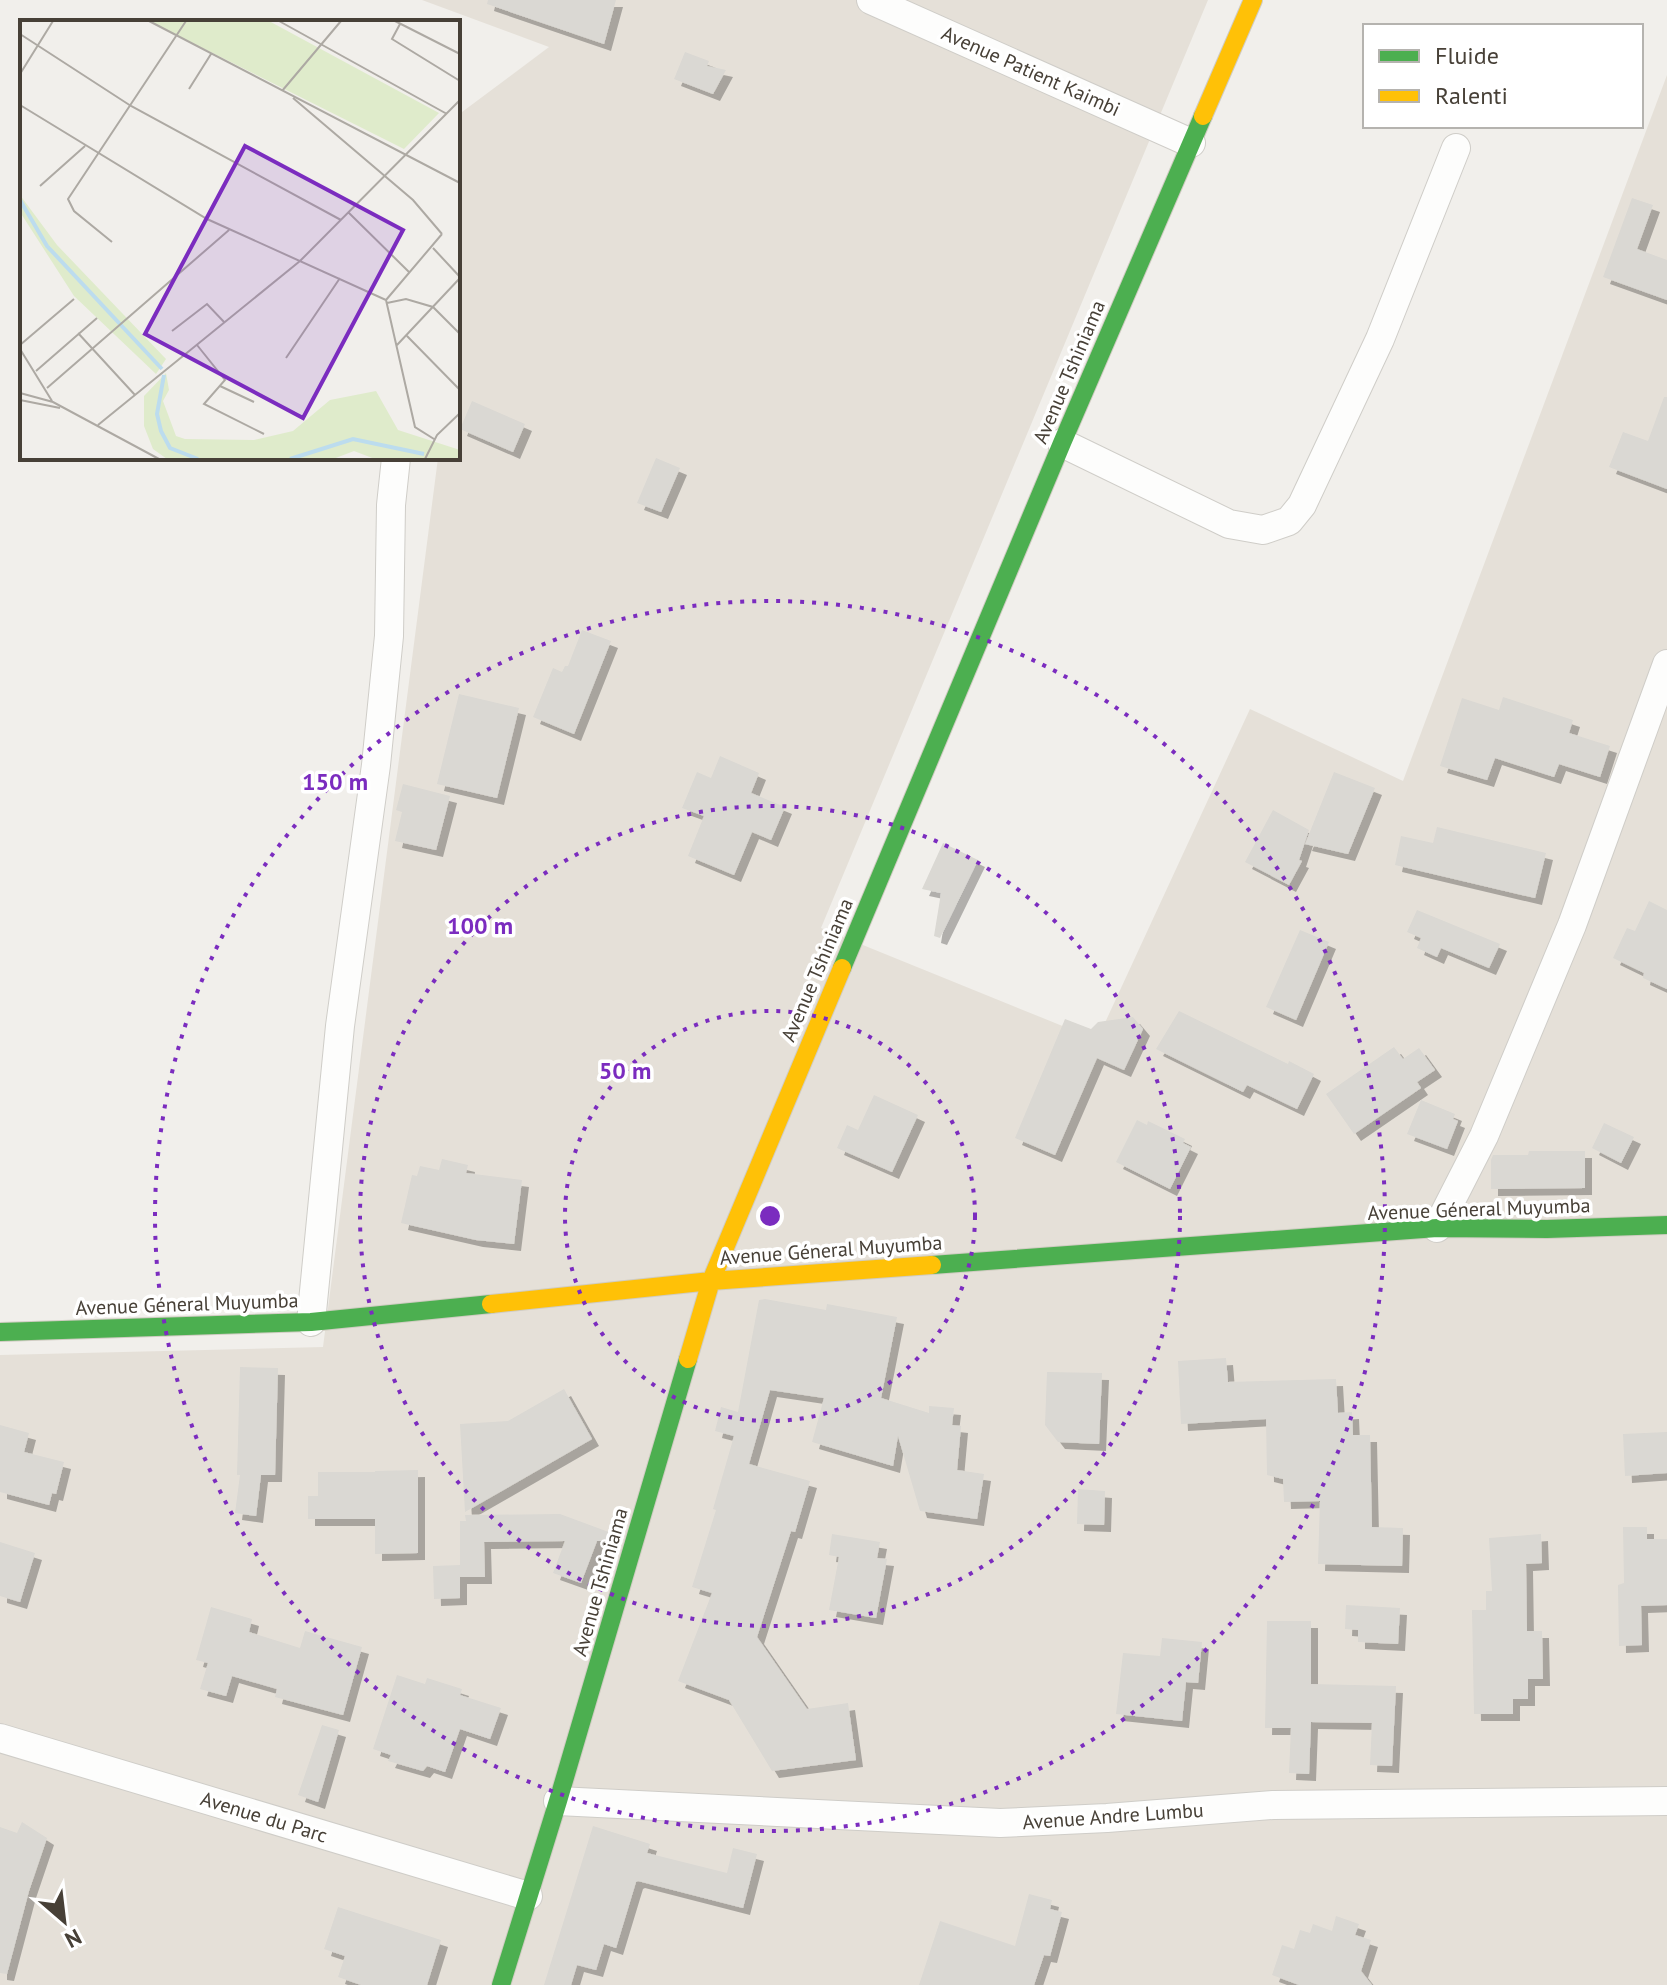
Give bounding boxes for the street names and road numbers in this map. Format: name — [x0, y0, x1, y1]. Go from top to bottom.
street label: Avenue Patient Kaimbi — [938, 20, 1124, 122]
street label: Avenue Tshiniama — [1027, 296, 1111, 448]
street label: Avenue Tshiniama — [775, 894, 859, 1046]
street label: Avenue Géneral Muyumba — [1367, 1192, 1591, 1226]
street label: Avenue Géneral Muyumba — [719, 1229, 943, 1271]
street label: Avenue Géneral Muyumba — [75, 1287, 299, 1321]
street label: Avenue Tshiniama — [566, 1505, 634, 1659]
street label: Avenue du Parc — [198, 1785, 330, 1849]
street label: Avenue Andre Lumbu — [1022, 1797, 1204, 1835]

